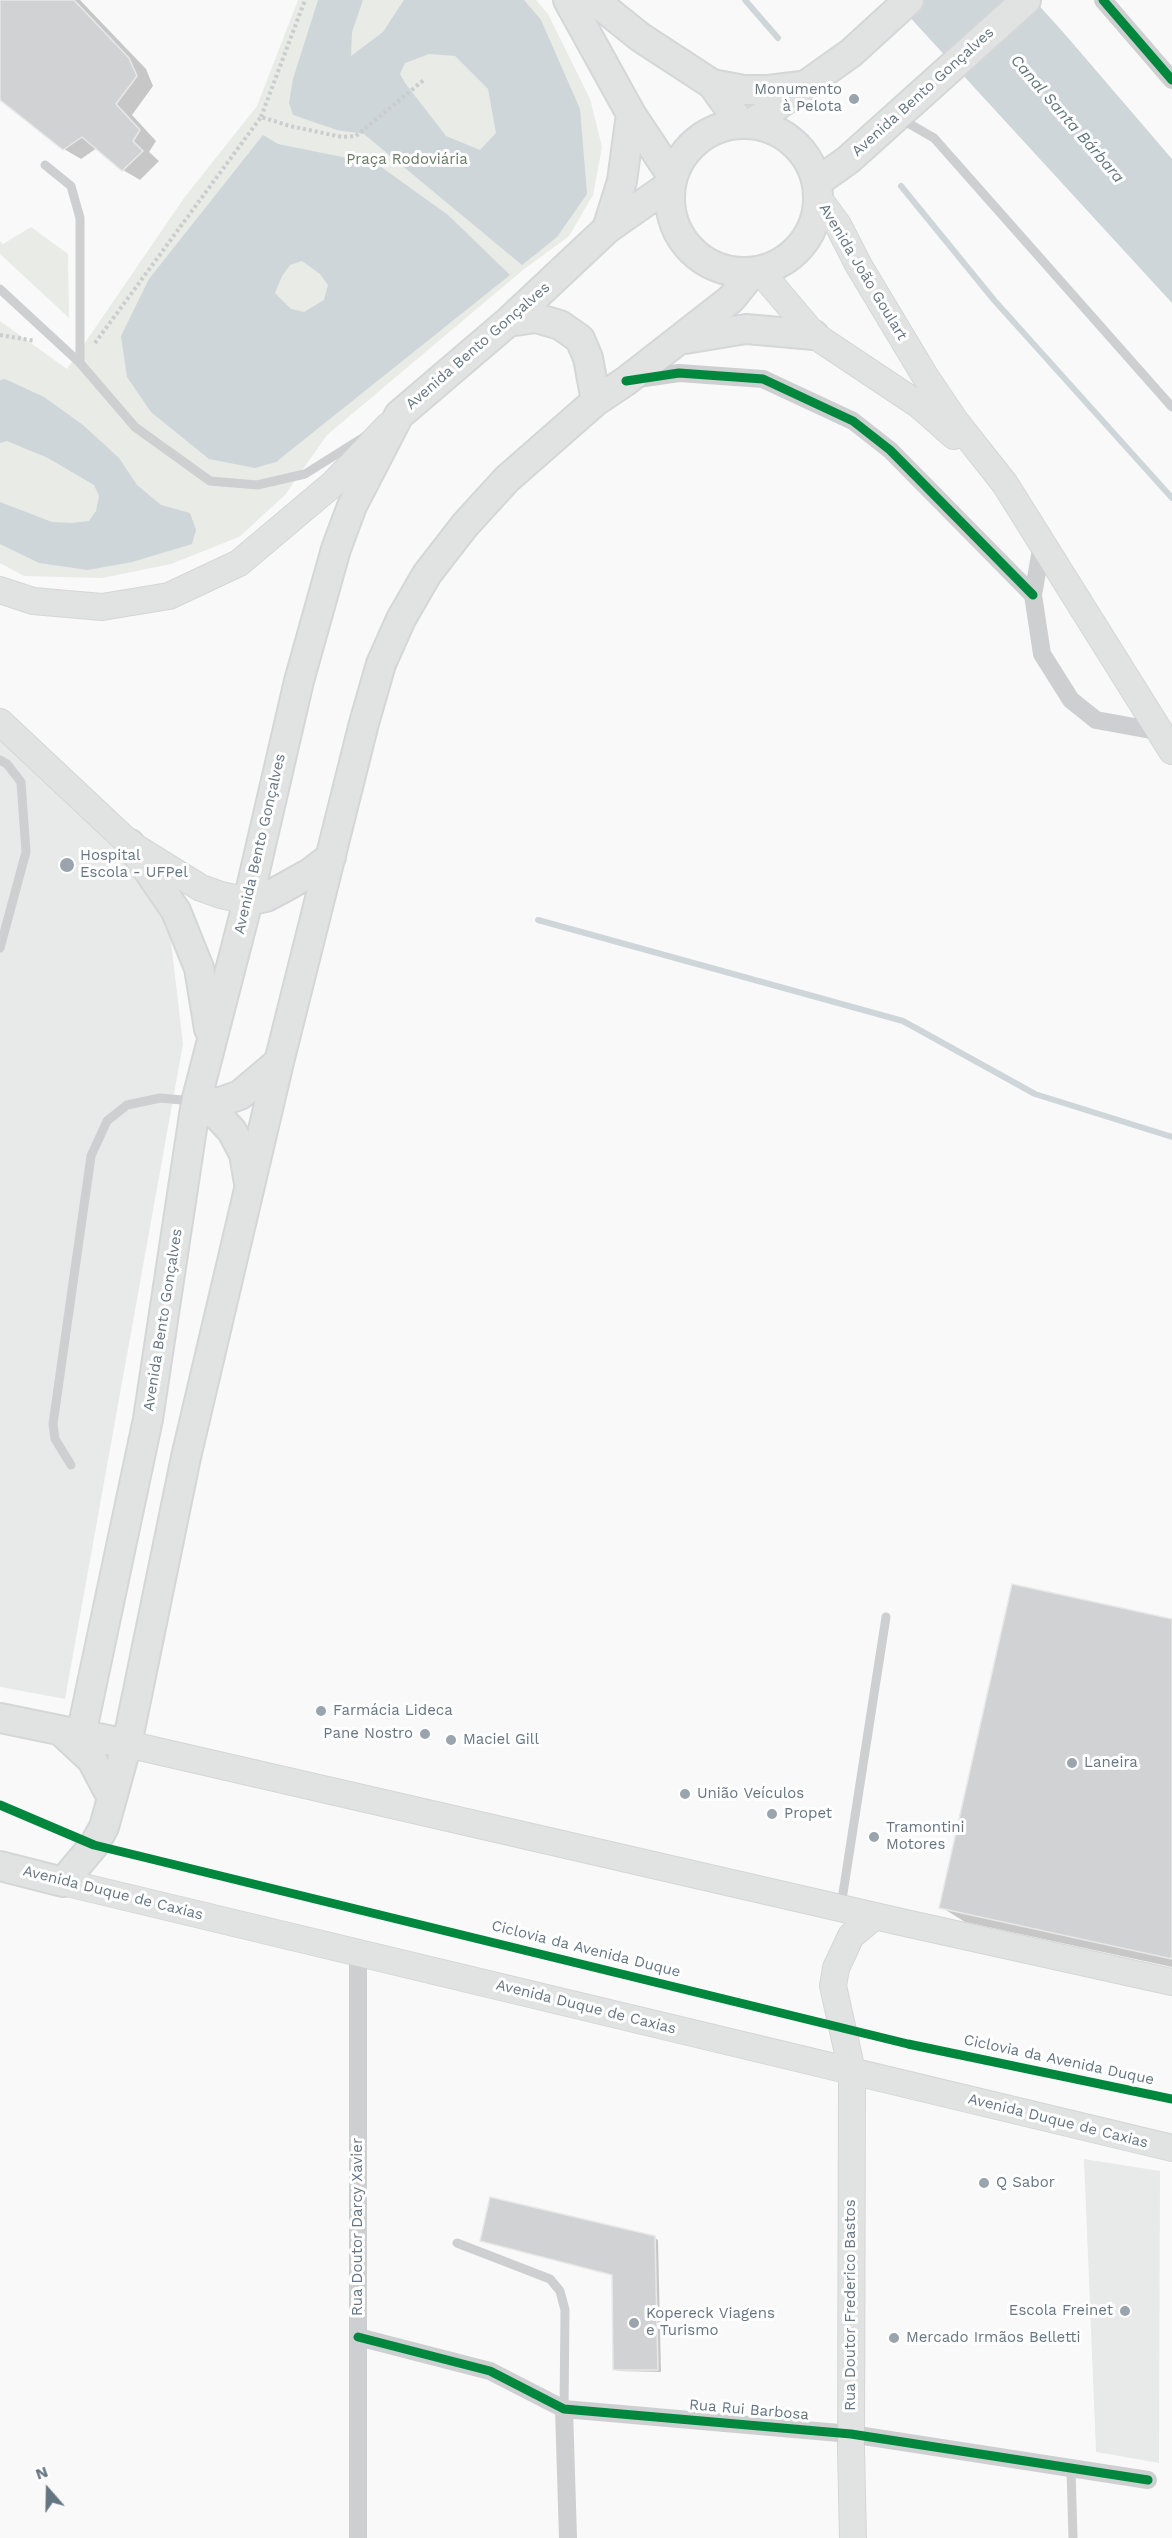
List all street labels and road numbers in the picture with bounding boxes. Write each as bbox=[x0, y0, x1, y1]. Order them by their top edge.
street label: Avenida Bento Gonçalves bbox=[848, 23, 998, 161]
street label: Avenida João Goulart bbox=[815, 200, 911, 344]
street label: Avenida Bento Gonçalves bbox=[402, 279, 554, 413]
street label: Avenida Bento Gonçalves bbox=[230, 752, 290, 936]
street label: Avenida Bento Gonçalves bbox=[140, 1227, 186, 1413]
street label: Avenida Duque de Caxias bbox=[21, 1862, 205, 1924]
street label: Ciclovia da Avenida Duque bbox=[490, 1917, 682, 1981]
street label: Avenida Duque de Caxias bbox=[494, 1976, 678, 2038]
street label: Ciclovia da Avenida Duque bbox=[962, 2031, 1156, 2089]
street label: Avenida Duque de Caxias bbox=[966, 2090, 1150, 2152]
street label: Rua Doutor Darcy Xavier bbox=[349, 2138, 367, 2316]
street label: Rua Doutor Frederico Bastos bbox=[842, 2199, 860, 2411]
street label: Rua Rui Barbosa bbox=[688, 2396, 810, 2424]

